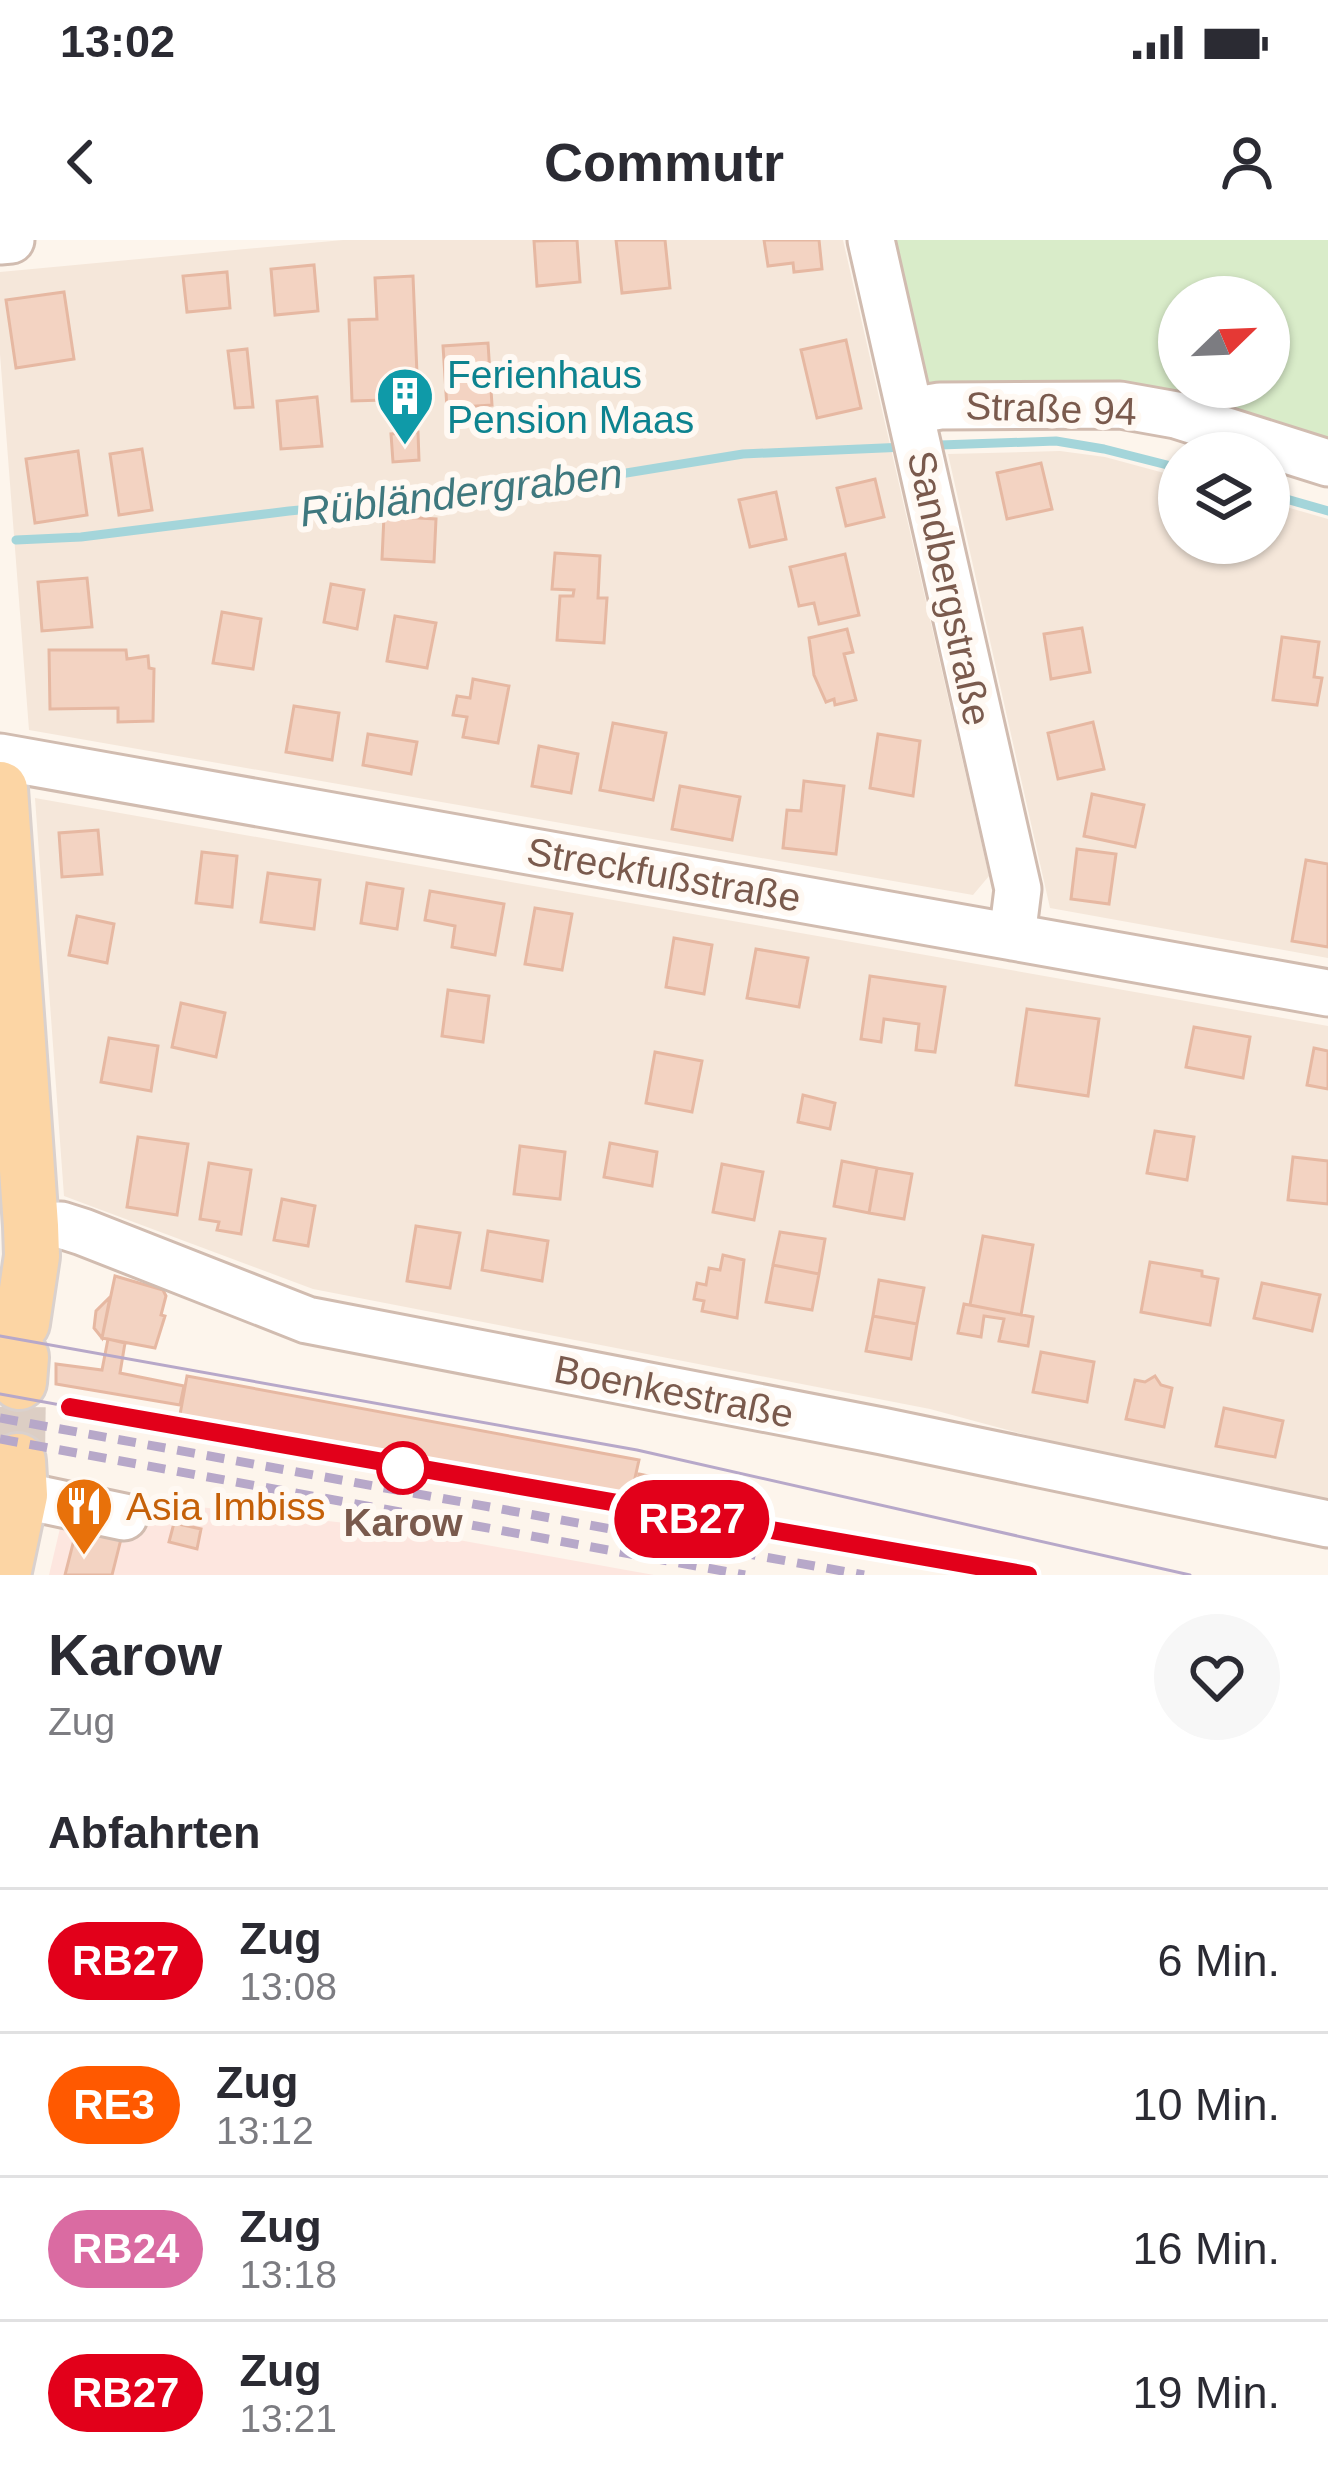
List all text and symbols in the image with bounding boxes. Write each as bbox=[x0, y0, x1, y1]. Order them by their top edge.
text: 13:02 bbox=[60, 16, 175, 67]
icon: back bbox=[48, 129, 114, 195]
icon: person bbox=[1214, 129, 1280, 195]
text: Commutr bbox=[544, 132, 784, 192]
north arrow bbox=[1158, 276, 1290, 408]
map controls bbox=[1158, 276, 1290, 564]
place label: Ferienhaus Pension Maas bbox=[447, 353, 694, 441]
building icon: Ferienhaus Pension Maas bbox=[374, 365, 436, 447]
street label: Straße 94 bbox=[965, 384, 1137, 433]
button: layers bbox=[1158, 432, 1290, 564]
street label: Sandbergstraße bbox=[899, 447, 1000, 729]
water label: Rübländergraben bbox=[297, 449, 625, 536]
street label: Streckfußstraße bbox=[524, 829, 804, 920]
street label: Boenkestraße bbox=[551, 1347, 797, 1436]
marker: Karow bbox=[378, 1443, 428, 1493]
restaurant icon: Asia Imbiss bbox=[53, 1475, 115, 1557]
line badge: RB27 bbox=[608, 1480, 776, 1558]
place label: Asia Imbiss bbox=[126, 1485, 325, 1528]
text: RB27 bbox=[638, 1495, 746, 1542]
place label: Karow bbox=[343, 1501, 463, 1544]
button: heart bbox=[1154, 1614, 1280, 1740]
text: Karow bbox=[48, 1623, 222, 1687]
text: Zug bbox=[48, 1700, 115, 1743]
text: Abfahrten bbox=[48, 1807, 261, 1858]
text: Zug bbox=[239, 1913, 322, 1964]
text: 6 Min. bbox=[1157, 1935, 1280, 1986]
text: RB27 bbox=[72, 1937, 179, 1984]
text: 13:08 bbox=[239, 1965, 337, 2008]
text: Zug bbox=[216, 2057, 298, 2108]
text: 10 Min. bbox=[1132, 2079, 1280, 2130]
text: RE3 bbox=[73, 2081, 155, 2128]
text: 13:12 bbox=[216, 2109, 314, 2152]
text: Zug bbox=[239, 2201, 322, 2252]
text: 16 Min. bbox=[1132, 2223, 1280, 2274]
text: RB24 bbox=[72, 2225, 179, 2272]
text: 13:18 bbox=[239, 2253, 337, 2296]
text: Zug bbox=[239, 2345, 322, 2396]
text: 19 Min. bbox=[1132, 2367, 1280, 2418]
text: RB27 bbox=[72, 2369, 179, 2416]
text: 13:21 bbox=[239, 2397, 337, 2440]

